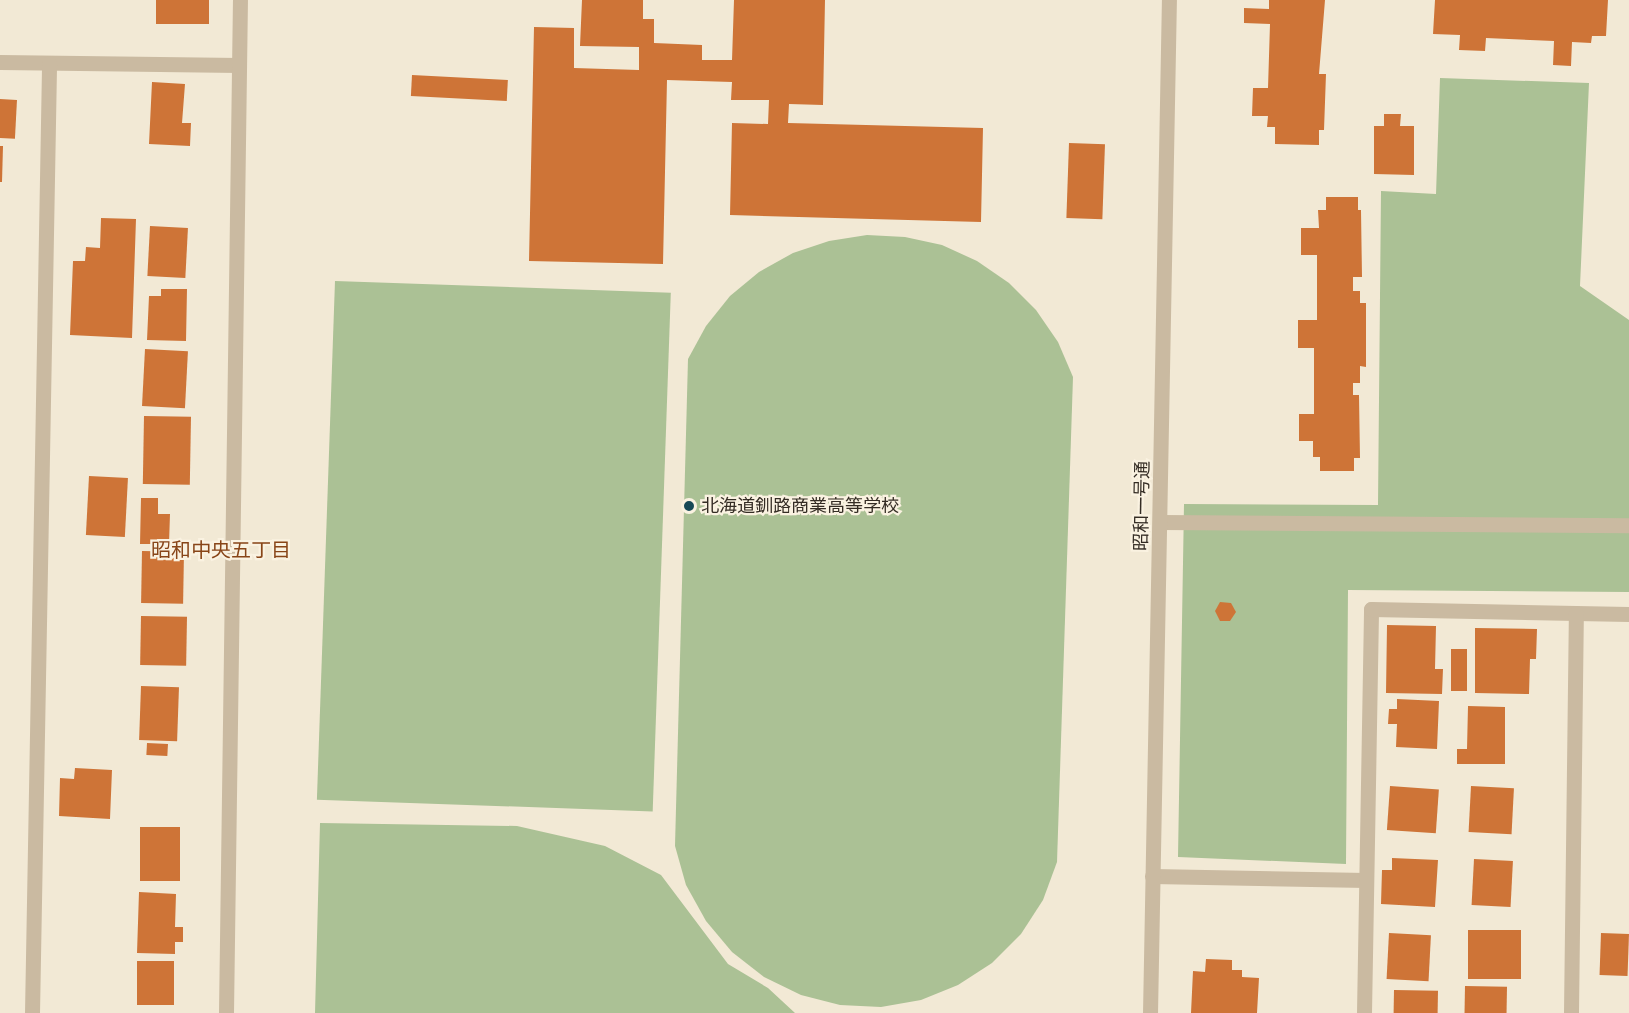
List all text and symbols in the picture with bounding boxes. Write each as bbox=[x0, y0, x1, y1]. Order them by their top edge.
street label: 昭和一号通 bbox=[1130, 461, 1154, 551]
place label: 北海道釧路商業高等学校 bbox=[701, 495, 899, 517]
marker: 北海道釧路商業高等学校 bbox=[682, 499, 696, 513]
district label: 昭和中央五丁目 bbox=[151, 538, 291, 562]

